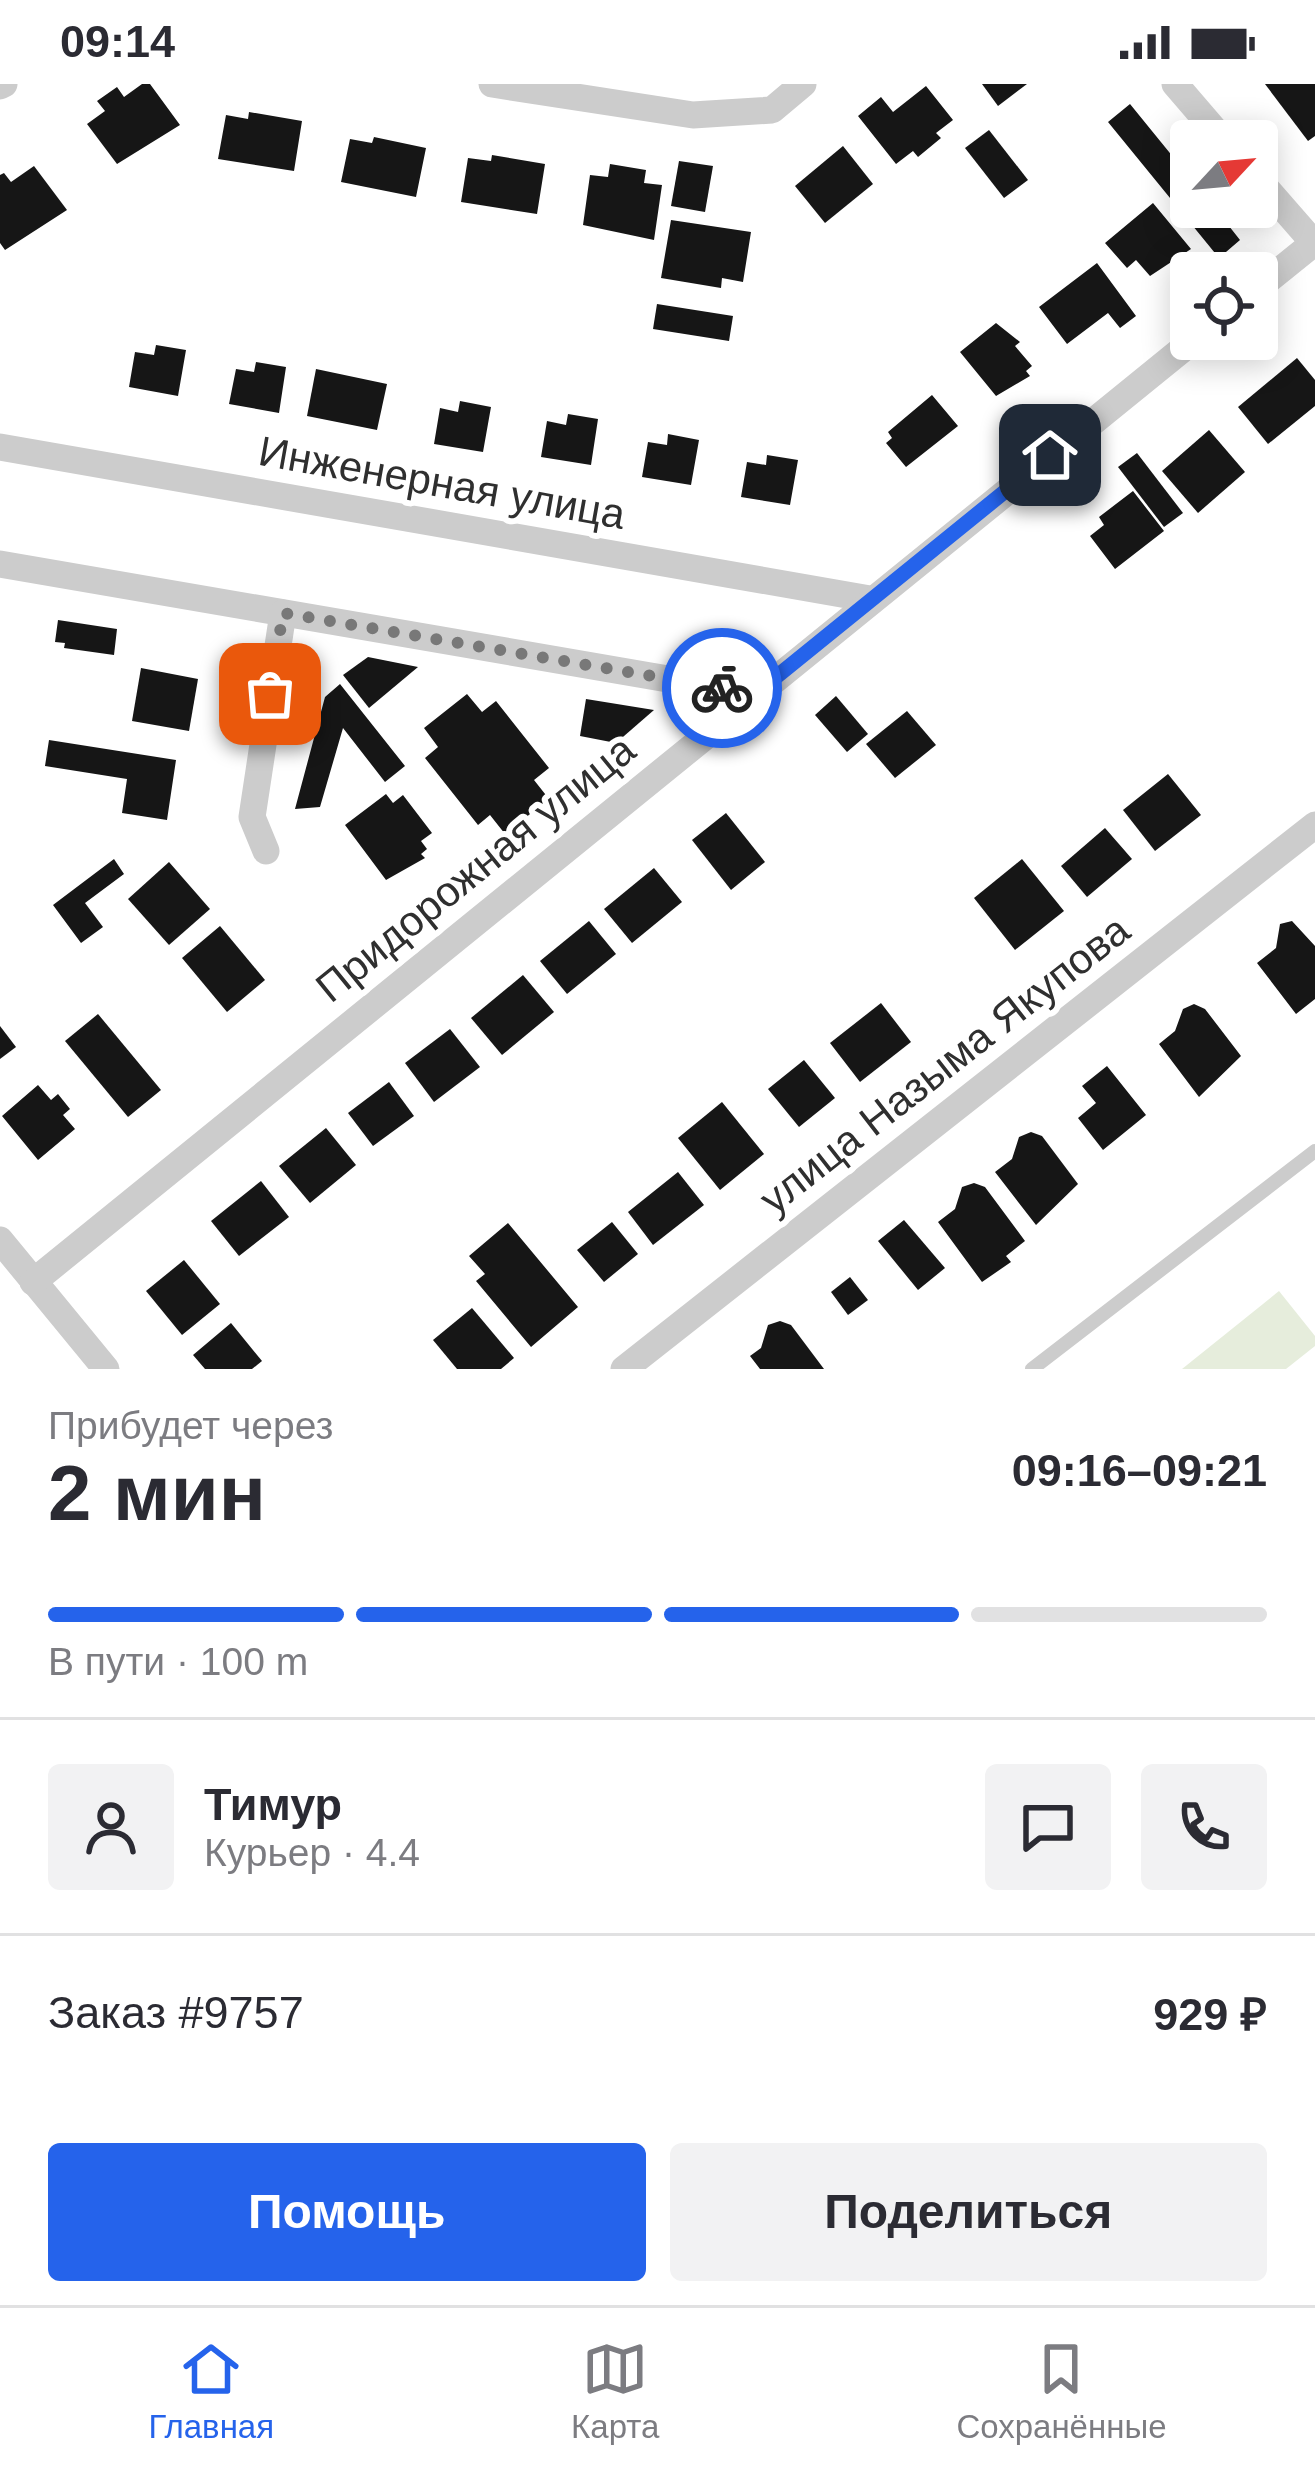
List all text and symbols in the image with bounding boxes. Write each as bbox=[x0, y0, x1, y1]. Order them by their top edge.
text: 09:14 bbox=[60, 16, 175, 67]
north arrow bbox=[1170, 120, 1278, 228]
map controls bbox=[1170, 120, 1278, 360]
button: locate bbox=[1170, 252, 1278, 360]
pin bbox=[999, 404, 1101, 506]
icon: home bbox=[1017, 422, 1083, 488]
street label: Инженерная улица bbox=[255, 427, 629, 538]
courier bbox=[662, 628, 782, 748]
pin bbox=[219, 643, 321, 745]
icon: bike bbox=[689, 655, 755, 721]
icon: bag bbox=[237, 661, 303, 727]
street label: Придорожная улица bbox=[307, 725, 644, 1011]
street label: улица Назыма Якупова bbox=[750, 905, 1139, 1223]
text: Прибудет через bbox=[48, 1404, 333, 1447]
text: 09:16–09:21 bbox=[1012, 1445, 1267, 1496]
text: 2 мин bbox=[48, 1449, 266, 1537]
text: В пути · 100 m bbox=[48, 1640, 308, 1683]
button: person bbox=[48, 1764, 174, 1890]
button: chat bbox=[985, 1764, 1111, 1890]
button: phone bbox=[1141, 1764, 1267, 1890]
text: Тимур bbox=[204, 1779, 342, 1830]
text: Курьер · 4.4 bbox=[204, 1831, 420, 1874]
text: Заказ #9757 bbox=[48, 1987, 304, 2038]
text: 929 ₽ bbox=[1153, 1989, 1267, 2040]
button: Помощь bbox=[48, 2143, 646, 2281]
button: Поделиться bbox=[670, 2143, 1267, 2281]
tab: Главная bbox=[148, 2336, 274, 2446]
tab: Карта bbox=[571, 2336, 659, 2446]
tab: Сохранённые bbox=[956, 2336, 1167, 2446]

